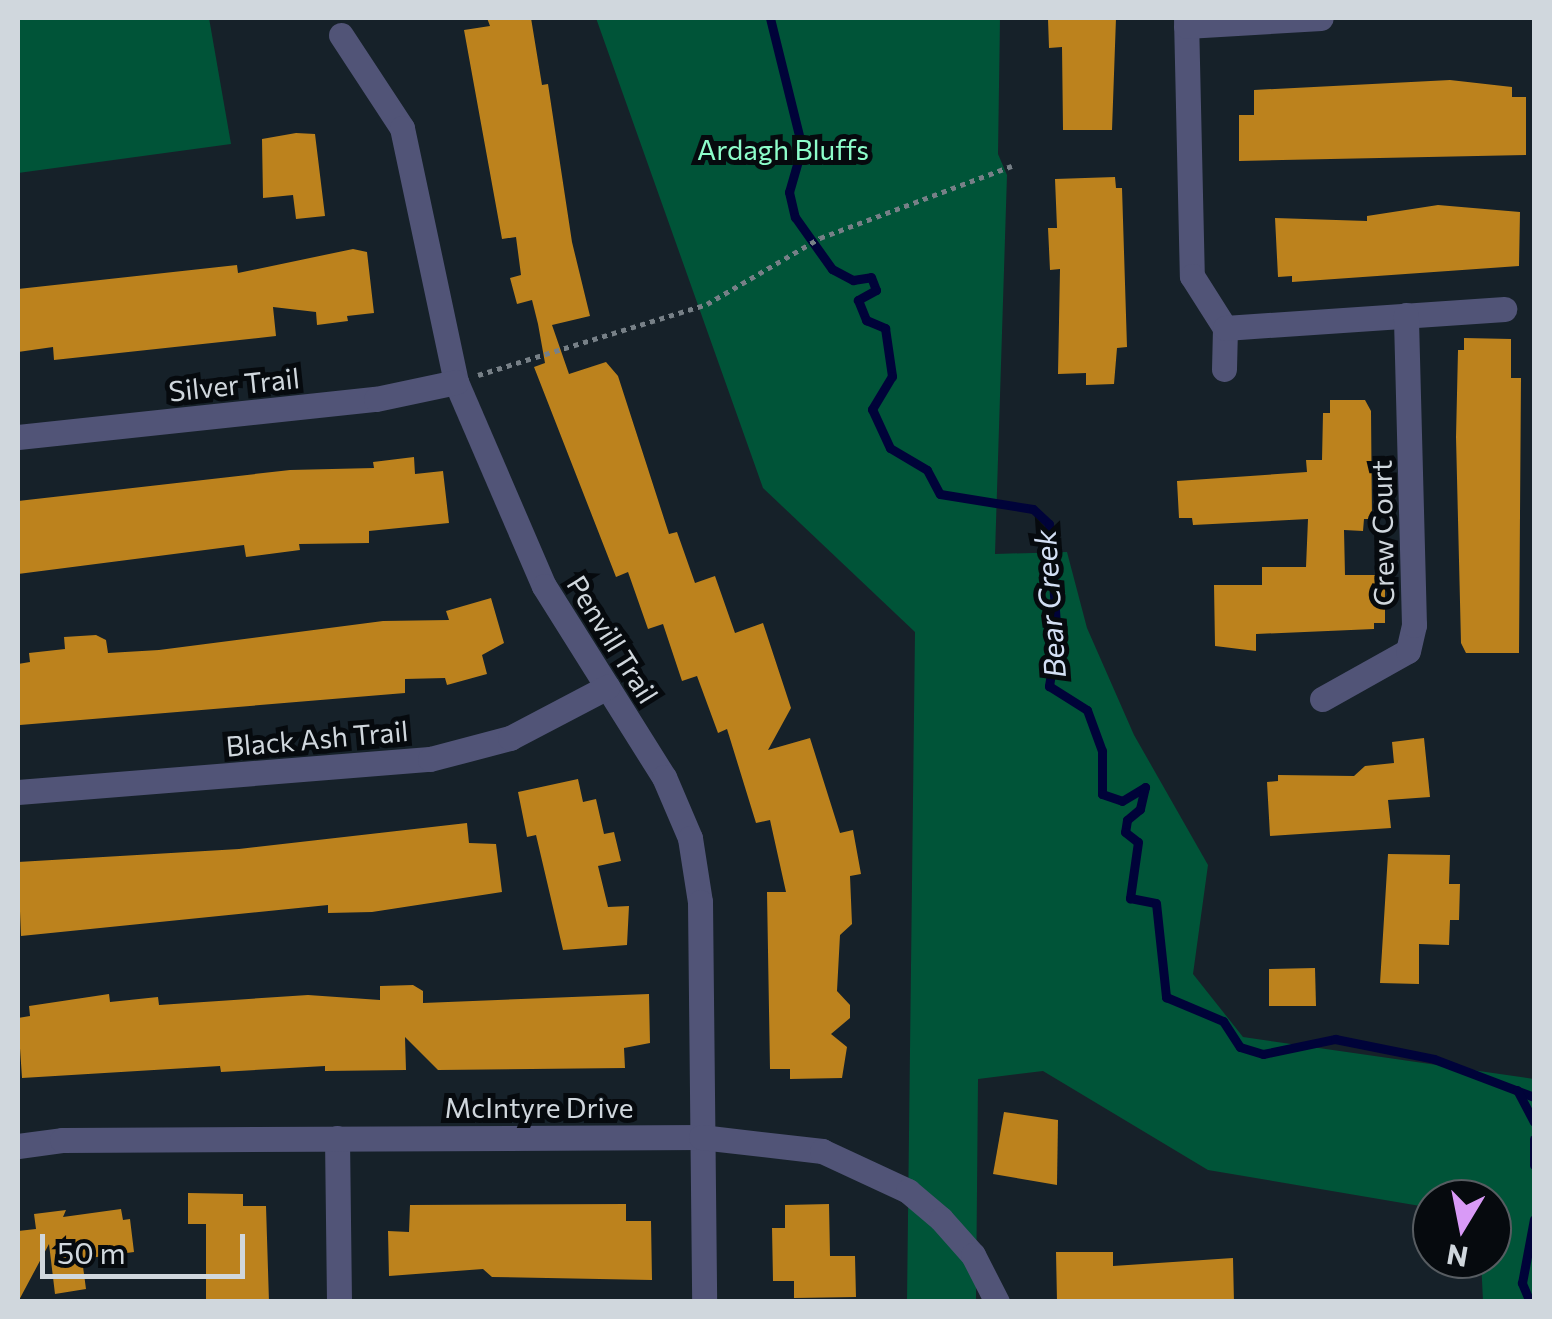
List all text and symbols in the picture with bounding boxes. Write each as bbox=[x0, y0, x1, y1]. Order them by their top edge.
park label: Ardagh Bluffs bbox=[697, 132, 869, 166]
street label: Silver Trail bbox=[167, 360, 301, 408]
street label: Crew Court bbox=[1364, 460, 1400, 606]
water label: Bear Creek bbox=[1026, 529, 1072, 679]
street label: Penvill Trail bbox=[561, 569, 665, 709]
street label: Black Ash Trail bbox=[224, 713, 410, 763]
street label: McIntyre Drive bbox=[445, 1090, 633, 1124]
north arrow bbox=[1412, 1179, 1512, 1279]
scale bar bbox=[45, 1214, 250, 1276]
text: 50 m bbox=[57, 1233, 126, 1270]
text: N bbox=[1444, 1238, 1470, 1275]

